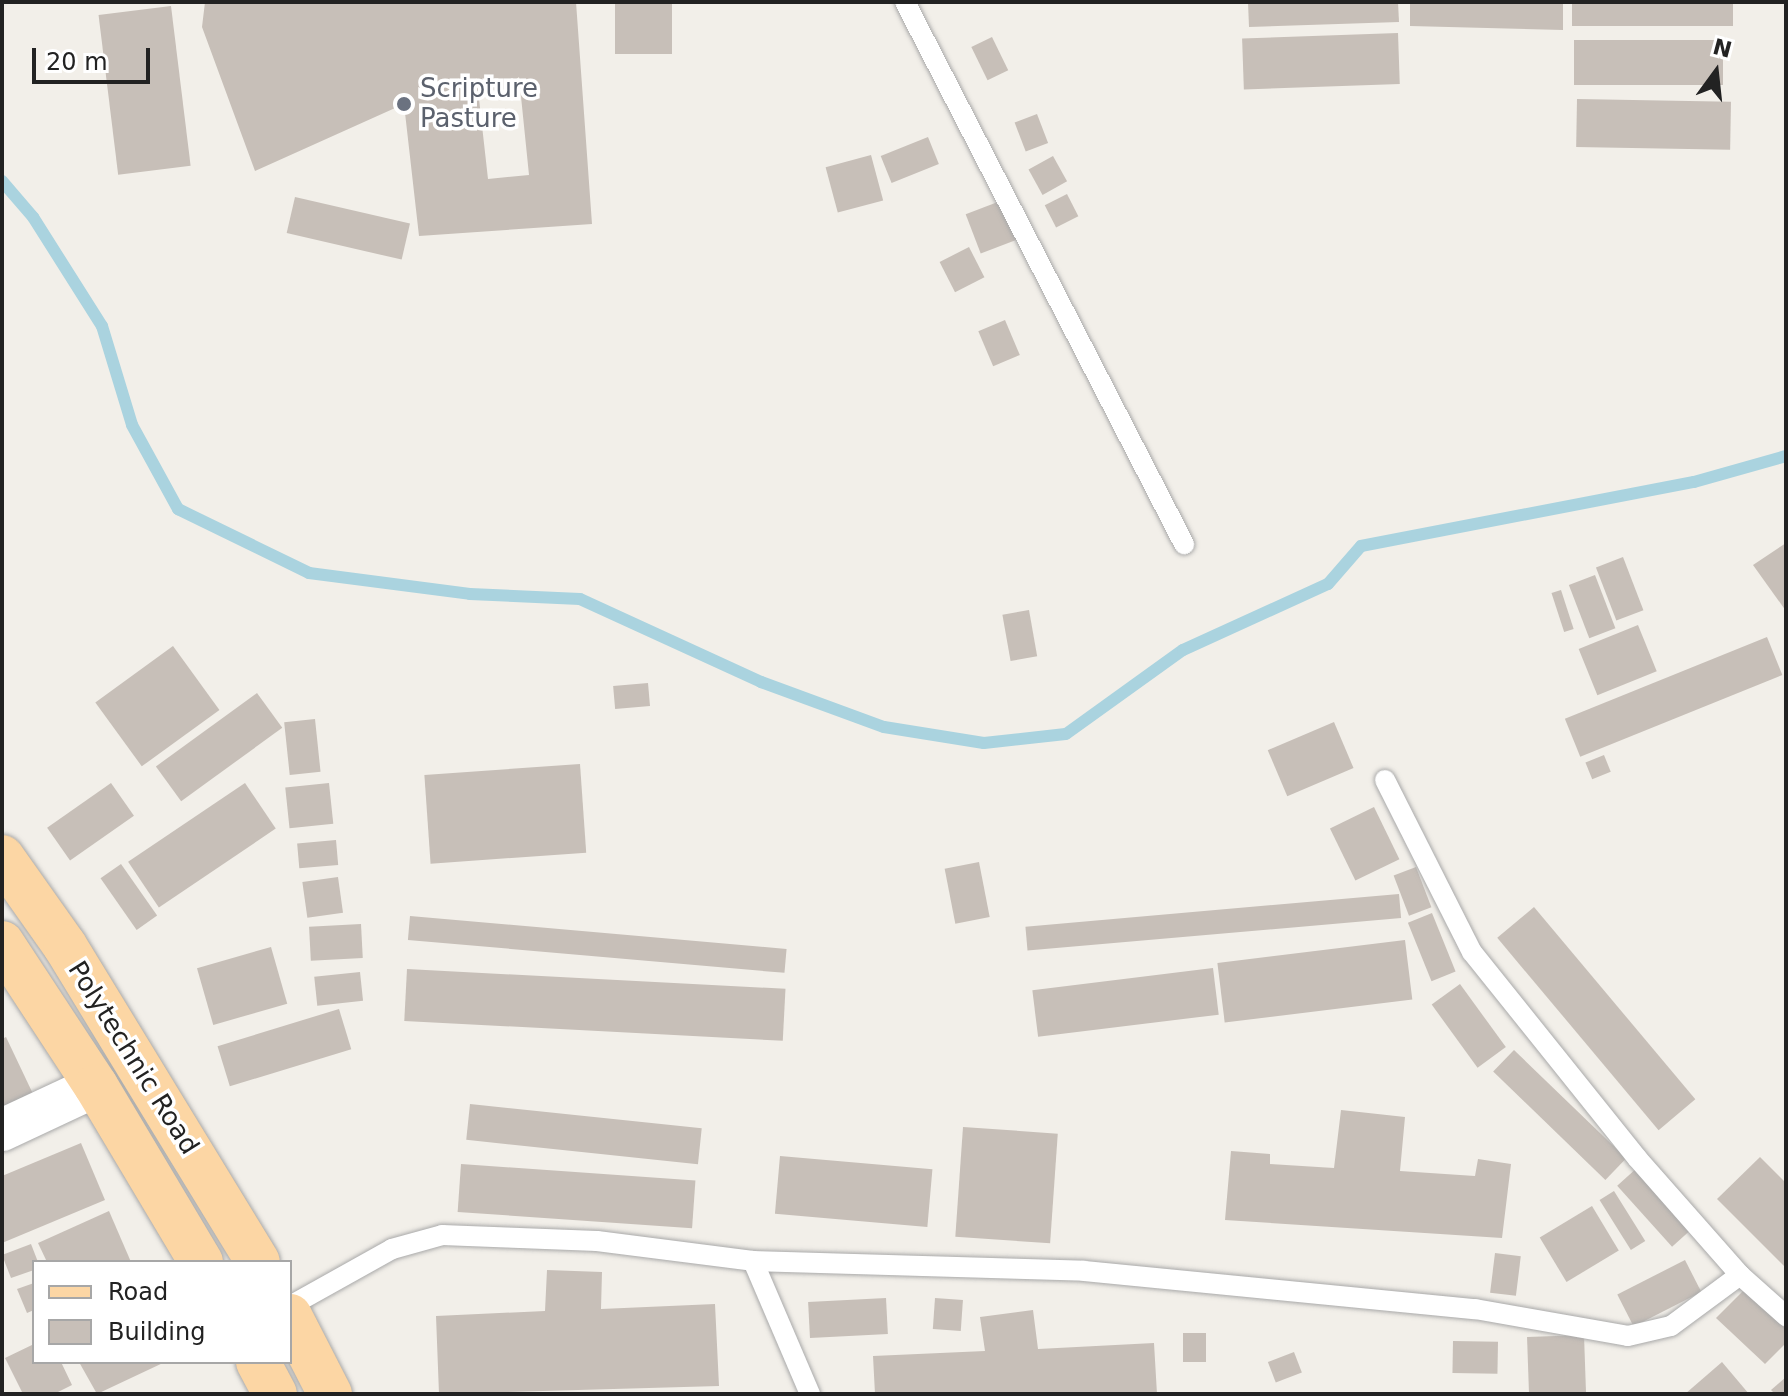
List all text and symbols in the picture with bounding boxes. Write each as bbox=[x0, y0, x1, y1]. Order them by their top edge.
scale bar bbox=[36, 32, 154, 82]
north arrow bbox=[1676, 32, 1756, 112]
text: N bbox=[1710, 34, 1734, 63]
text: 20 m bbox=[46, 48, 108, 76]
place label: Scripture Pasture bbox=[420, 73, 538, 134]
marker: Scripture Pasture bbox=[395, 95, 413, 113]
street label: Polytechnic Road bbox=[61, 956, 205, 1160]
legend bbox=[32, 1260, 292, 1364]
text: Road bbox=[108, 1278, 168, 1306]
text: Building bbox=[108, 1318, 205, 1346]

